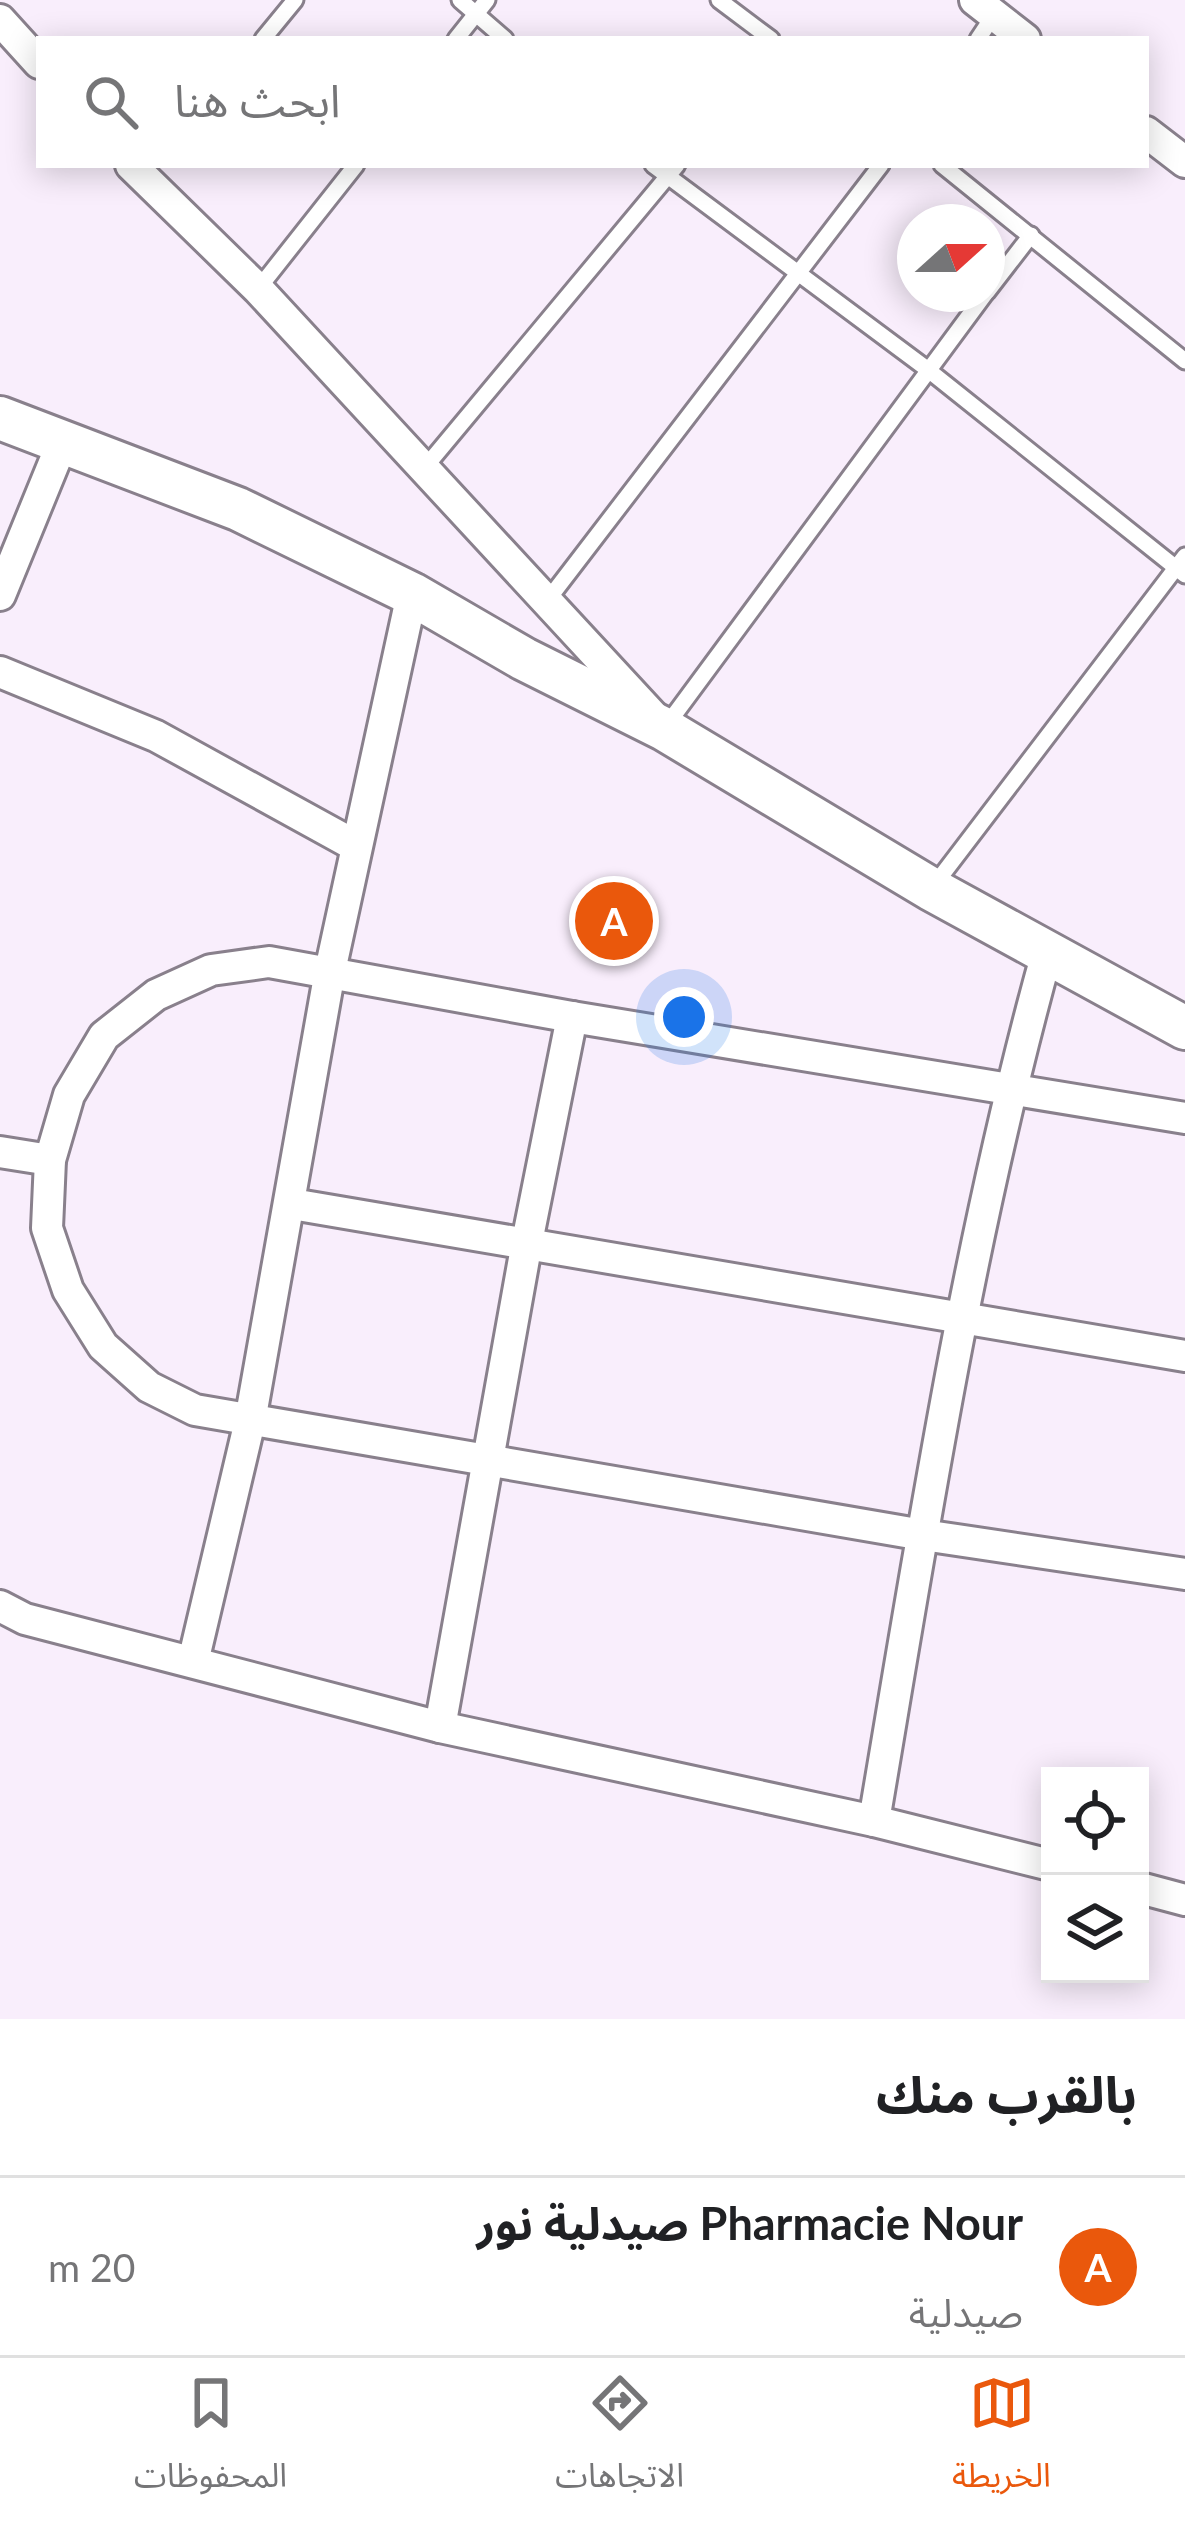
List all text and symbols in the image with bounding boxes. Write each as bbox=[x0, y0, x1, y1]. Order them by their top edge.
search box bbox=[36, 36, 1149, 168]
icon: search bbox=[78, 69, 144, 135]
text: ابحث هنا bbox=[174, 73, 341, 127]
north arrow bbox=[897, 204, 1005, 312]
pin: A bbox=[575, 876, 653, 966]
your location bbox=[654, 987, 714, 1047]
map controls bbox=[1041, 1767, 1149, 1983]
button: locate bbox=[1041, 1767, 1149, 1875]
button: layers bbox=[1041, 1875, 1149, 1983]
text: بالقرب منك bbox=[876, 2063, 1137, 2124]
text: Pharmacie Nour صيدلية نور bbox=[477, 2196, 1023, 2250]
text: 20 m bbox=[48, 2244, 135, 2290]
text: A bbox=[1084, 2244, 1112, 2290]
text: صيدلية bbox=[909, 2289, 1023, 2335]
tab: المحفوظات bbox=[134, 2370, 287, 2511]
tab: الاتجاهات bbox=[555, 2370, 684, 2511]
tab: الخريطة bbox=[952, 2370, 1051, 2511]

